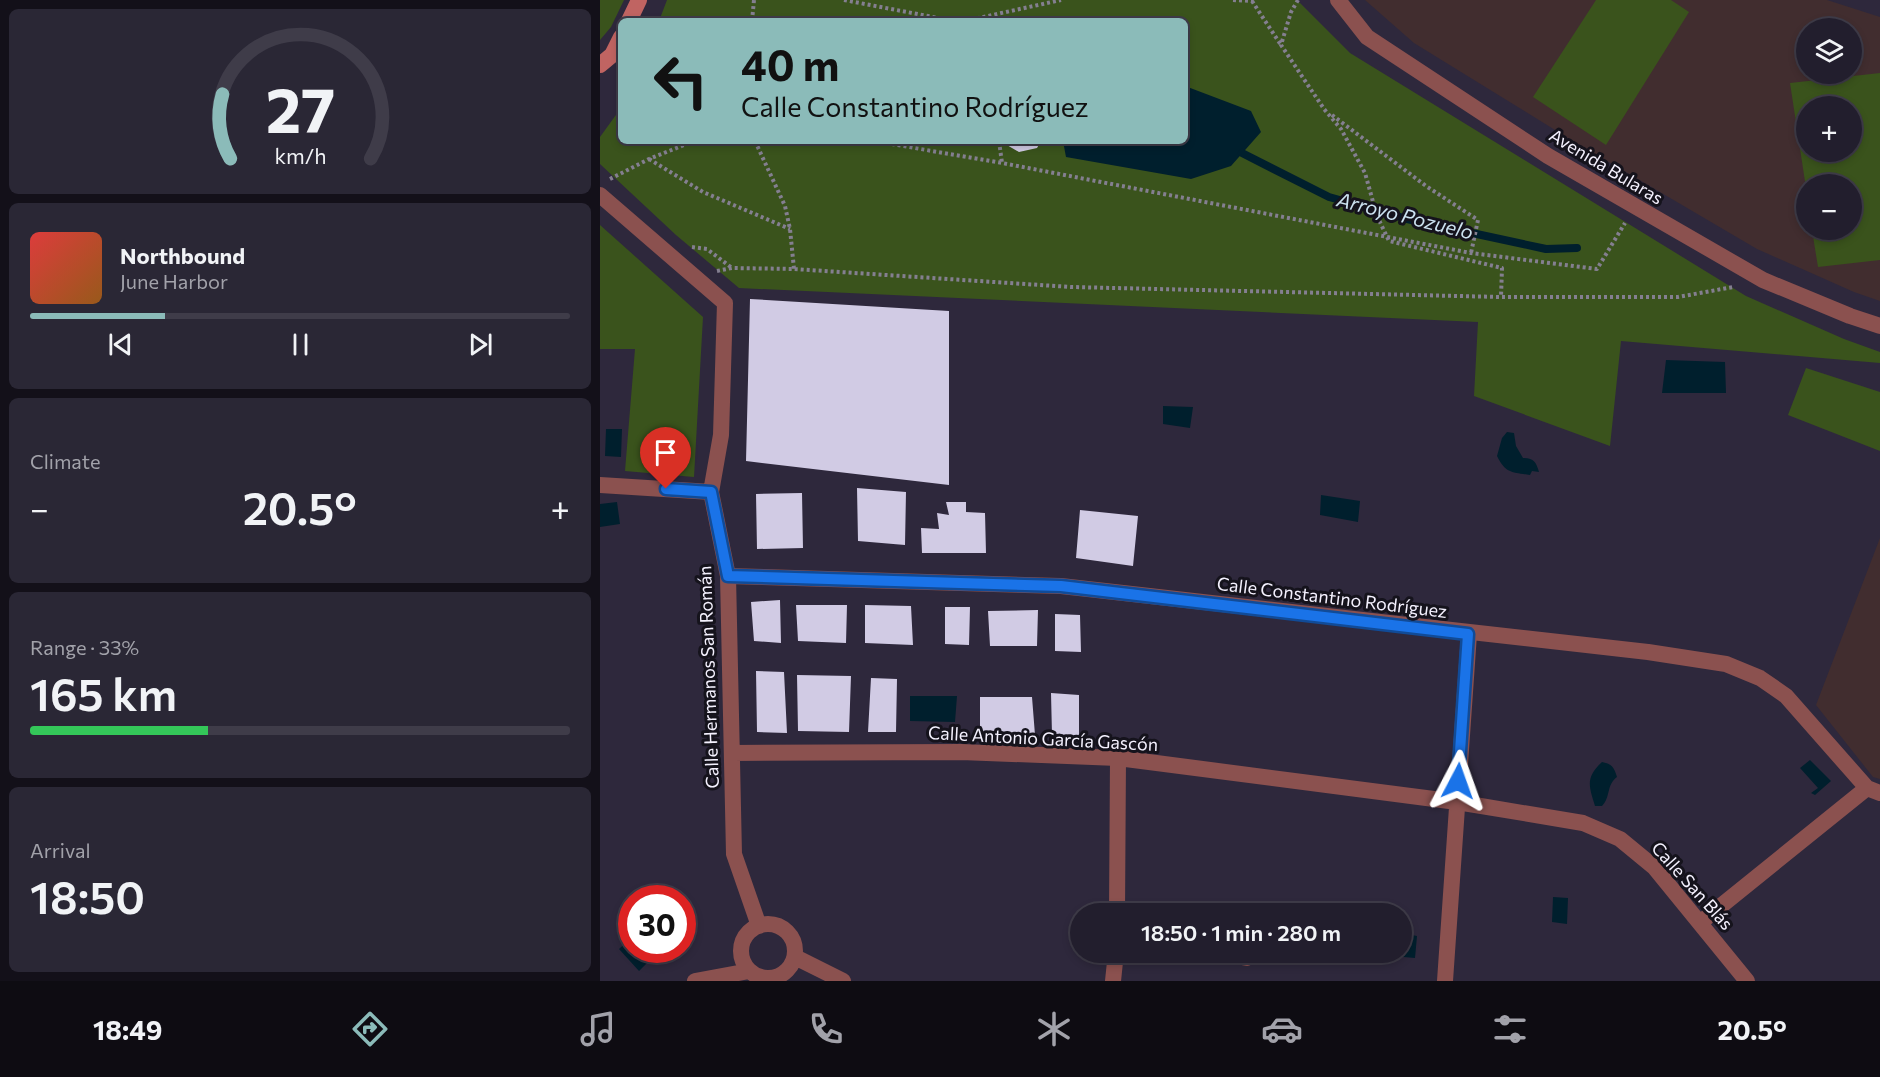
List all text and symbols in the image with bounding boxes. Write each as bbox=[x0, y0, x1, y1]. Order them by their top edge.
map controls bbox=[1796, 18, 1862, 240]
button: layers bbox=[1796, 18, 1862, 84]
text: 40 m bbox=[741, 38, 839, 90]
icon: left bbox=[642, 42, 720, 120]
text: 27 bbox=[265, 70, 335, 146]
text: Calle Constantino Rodríguez bbox=[741, 90, 1089, 123]
button: + bbox=[1796, 96, 1862, 162]
street label: Avenida Bularas bbox=[1546, 124, 1667, 209]
text: km/h bbox=[274, 142, 326, 168]
button: − bbox=[1796, 174, 1862, 240]
water label: Arroyo Pozuelo bbox=[1334, 186, 1476, 244]
text: Northbound bbox=[120, 242, 245, 269]
text: June Harbor bbox=[120, 269, 228, 293]
icon: previous bbox=[104, 328, 137, 361]
icon: pause bbox=[284, 328, 317, 361]
icon: next bbox=[464, 328, 497, 361]
pin bbox=[640, 427, 691, 489]
icon: arrive bbox=[649, 436, 682, 469]
text: Climate bbox=[30, 449, 100, 473]
text: 20.5° bbox=[243, 479, 357, 534]
text: − bbox=[30, 487, 49, 528]
text: + bbox=[551, 487, 570, 528]
street label: Calle Hermanos San Román bbox=[693, 565, 723, 789]
street label: Calle Constantino Rodríguez bbox=[1216, 572, 1448, 622]
text: Range · 33% bbox=[30, 635, 139, 659]
text: 165 km bbox=[30, 665, 177, 720]
street label: Calle Antonio García Gascón bbox=[927, 721, 1159, 755]
position arrow bbox=[1426, 749, 1490, 813]
street label: Calle San Blás bbox=[1647, 837, 1738, 934]
text: Arrival bbox=[30, 838, 91, 862]
text: 18:50 bbox=[30, 868, 145, 923]
speed limit sign: 30 bbox=[618, 885, 696, 963]
text: 18:50 · 1 min · 280 m bbox=[1141, 919, 1341, 946]
icon: directions bbox=[349, 1008, 391, 1050]
icon: music bbox=[577, 1008, 619, 1050]
icon: phone bbox=[805, 1008, 847, 1050]
icon: climate bbox=[1033, 1008, 1075, 1050]
icon: car bbox=[1261, 1008, 1303, 1050]
icon: filters bbox=[1489, 1008, 1531, 1050]
text: 18:49 bbox=[93, 1013, 162, 1046]
text: 20.5° bbox=[1718, 1013, 1787, 1046]

